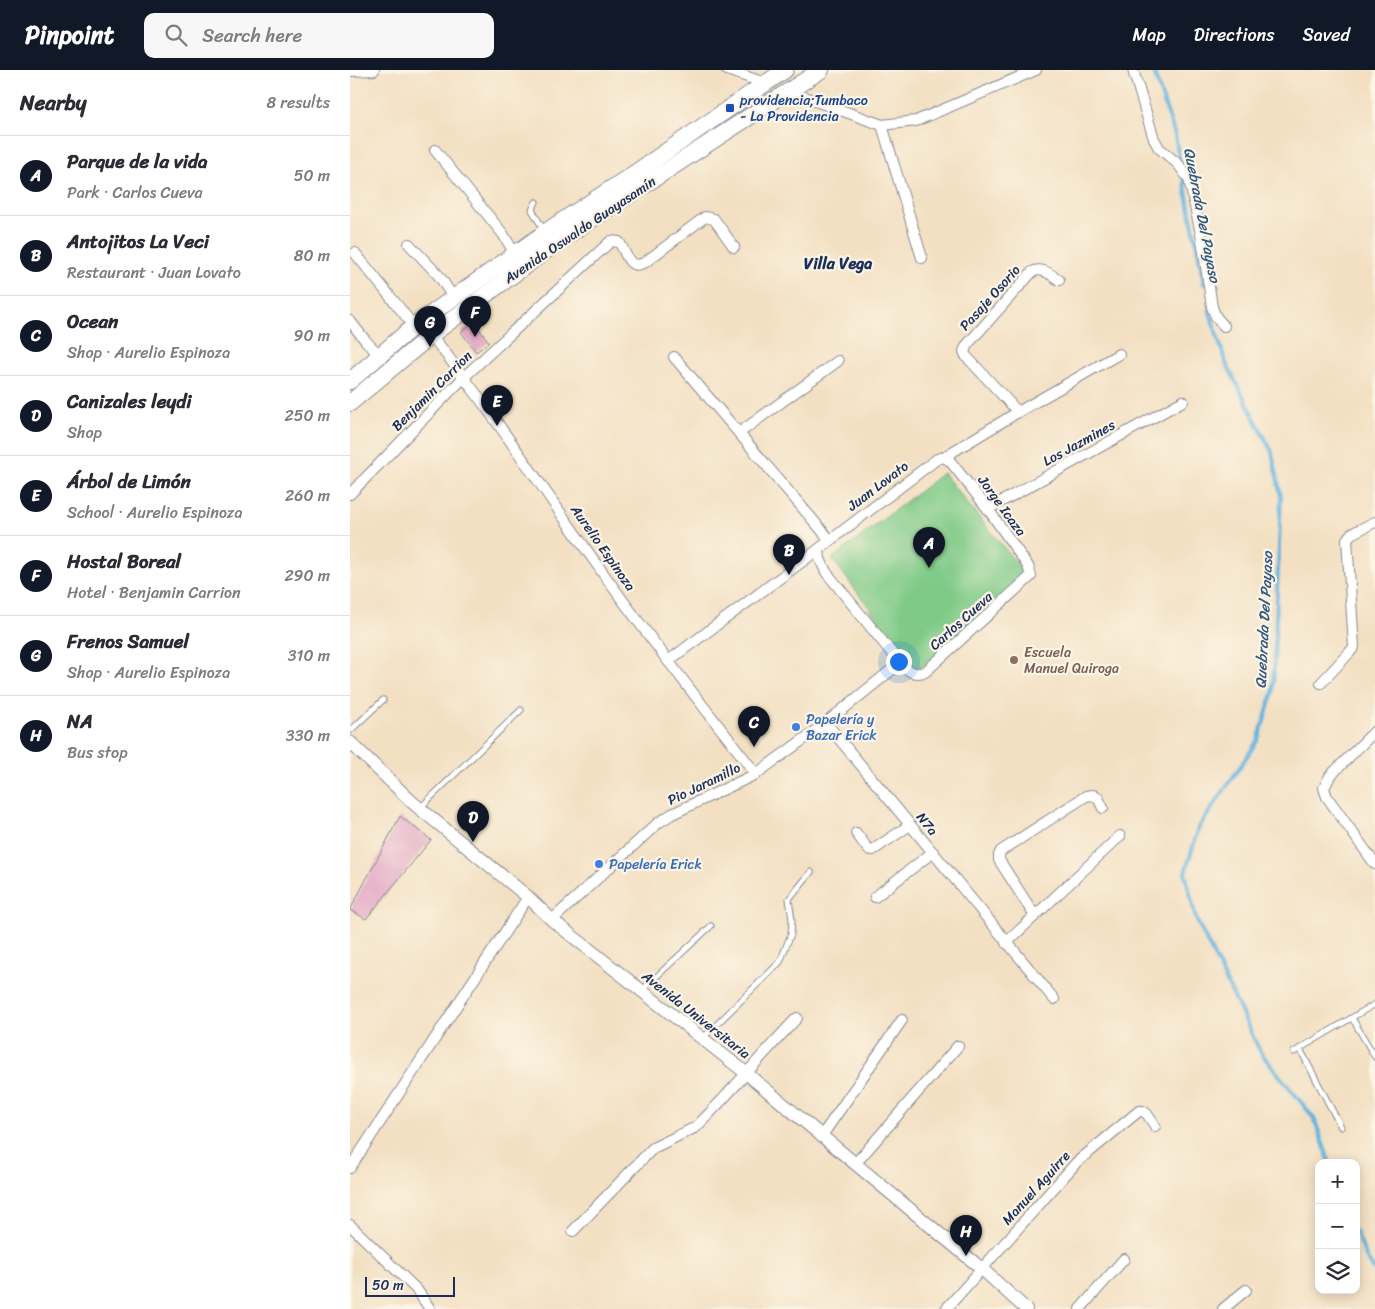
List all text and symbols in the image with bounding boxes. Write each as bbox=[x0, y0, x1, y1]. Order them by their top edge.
search box bbox=[144, 13, 494, 58]
text: Pinpoint bbox=[25, 14, 114, 56]
text: Search here bbox=[202, 19, 302, 52]
text: Map bbox=[1133, 19, 1166, 51]
text: Directions bbox=[1194, 19, 1275, 51]
text: Saved bbox=[1303, 19, 1350, 51]
icon: search bbox=[162, 21, 190, 49]
text: Nearby bbox=[20, 84, 86, 122]
text: 8 results bbox=[267, 88, 330, 117]
place label: providencia;Tumbaco - La Providencia bbox=[739, 88, 868, 129]
marker: providencia;Tumbaco - La Providencia bbox=[724, 102, 736, 114]
text: Parque de la vida bbox=[67, 145, 208, 178]
water label: Quebrada Del Payaso bbox=[1176, 145, 1228, 286]
text: A bbox=[31, 161, 41, 190]
text: 50 m bbox=[294, 161, 330, 190]
street label: Avenida Oswaldo Guayasamín bbox=[498, 169, 662, 291]
text: Park · Carlos Cueva bbox=[67, 178, 203, 207]
text: Antojitos La Veci bbox=[67, 225, 209, 258]
text: B bbox=[31, 241, 41, 270]
text: 80 m bbox=[294, 241, 330, 270]
district label: Villa Vega bbox=[804, 249, 872, 278]
text: Restaurant · Juan Lovato bbox=[67, 258, 241, 287]
street label: Pasaje Osorio bbox=[953, 259, 1027, 337]
pin: F bbox=[459, 296, 491, 337]
text: Ocean bbox=[67, 305, 118, 338]
pin: G bbox=[414, 306, 446, 347]
text: C bbox=[31, 321, 41, 350]
text: 90 m bbox=[294, 321, 330, 350]
text: Shop · Aurelio Espinoza bbox=[67, 338, 230, 367]
street label: Benjamin Carrion bbox=[385, 344, 479, 438]
text: Canizales leydi bbox=[67, 385, 191, 418]
pin: E bbox=[481, 385, 513, 426]
text: D bbox=[31, 401, 41, 430]
text: 250 m bbox=[284, 401, 330, 430]
street label: Los Jazmines bbox=[1038, 412, 1120, 473]
text: Shop bbox=[67, 418, 102, 447]
street label: Juan Lovato bbox=[841, 454, 914, 518]
text: Árbol de Limón bbox=[67, 465, 191, 498]
street label: Jorge Icaza bbox=[971, 469, 1033, 542]
text: E bbox=[32, 481, 40, 510]
text: 260 m bbox=[285, 481, 330, 510]
text: School · Aurelio Espinoza bbox=[67, 498, 242, 527]
street label: Aurelio Espinoza bbox=[563, 499, 642, 597]
pin: A bbox=[913, 527, 945, 568]
pin: B bbox=[773, 534, 805, 575]
text: Hostal Boreal bbox=[67, 545, 181, 578]
water label: Quebrada Del Payaso bbox=[1247, 550, 1281, 689]
text: F bbox=[32, 561, 40, 590]
text: 290 m bbox=[284, 561, 330, 590]
text: Hotel · Benjamin Carrion bbox=[67, 578, 241, 607]
street label: Carlos Cueva bbox=[923, 585, 999, 657]
text: Frenos Samuel bbox=[67, 625, 189, 658]
place label: Escuela Manuel Quiroga bbox=[1024, 640, 1119, 681]
text: G bbox=[31, 641, 41, 670]
text: 310 m bbox=[288, 641, 330, 670]
your location bbox=[886, 649, 912, 675]
marker: Escuela Manuel Quiroga bbox=[1008, 654, 1020, 666]
text: Shop · Aurelio Espinoza bbox=[67, 658, 230, 687]
text: NA bbox=[67, 705, 93, 738]
pin: C bbox=[738, 706, 770, 747]
place label: Papelería y Bazar Erick bbox=[806, 707, 877, 748]
text: H bbox=[30, 721, 42, 750]
text: 330 m bbox=[286, 721, 330, 750]
marker: Papelería y Bazar Erick bbox=[790, 721, 802, 733]
text: Bus stop bbox=[67, 738, 128, 767]
street label: Pio Jaramillo bbox=[663, 755, 745, 813]
pin: D bbox=[457, 801, 489, 842]
street label: N7a bbox=[910, 807, 944, 841]
place label: Papelería Erick bbox=[609, 852, 702, 877]
marker: Papelería Erick bbox=[593, 858, 605, 870]
street label: Avenida Universitaria bbox=[635, 964, 756, 1066]
street label: Manuel Aguirre bbox=[995, 1145, 1077, 1231]
map controls bbox=[1315, 1159, 1360, 1294]
button: + bbox=[1315, 1159, 1360, 1204]
button: − bbox=[1315, 1204, 1360, 1249]
pin: H bbox=[950, 1215, 982, 1256]
button: layers bbox=[1315, 1249, 1360, 1294]
text: 50 m bbox=[372, 1273, 404, 1298]
scale bar bbox=[365, 1274, 455, 1297]

